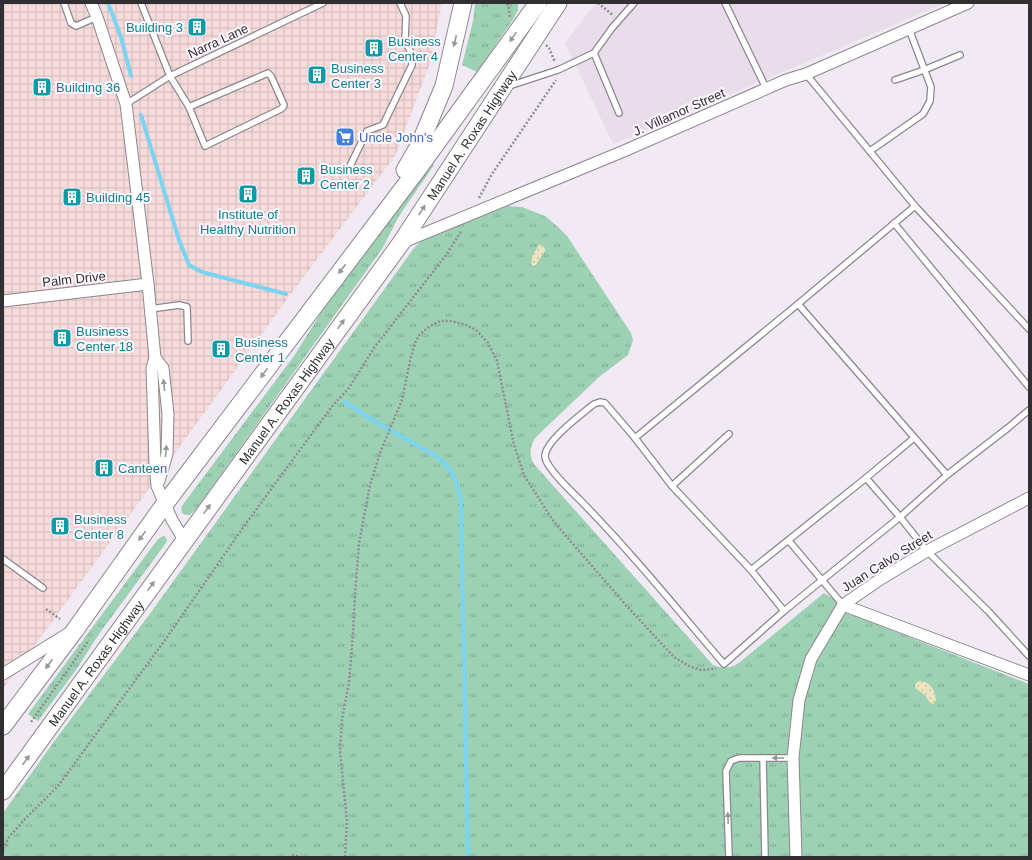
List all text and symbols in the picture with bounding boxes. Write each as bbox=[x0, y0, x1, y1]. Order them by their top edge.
building icon: Building 3 bbox=[186, 16, 208, 38]
place label: Building 3 bbox=[126, 20, 183, 35]
street label: Narra Lane bbox=[185, 20, 251, 62]
one-way arrow bbox=[509, 32, 517, 42]
place label: Business Center 4 bbox=[388, 34, 441, 64]
one-way arrow bbox=[451, 35, 457, 47]
building icon: Business Center 4 bbox=[363, 37, 385, 59]
place label: Business Center 3 bbox=[331, 61, 384, 91]
building icon: Business Center 3 bbox=[306, 64, 328, 86]
street label: Manuel A. Roxas Highway bbox=[424, 67, 520, 203]
building icon: Building 36 bbox=[31, 76, 53, 98]
place label: Building 36 bbox=[56, 80, 120, 95]
street label: J. Villamor Street bbox=[631, 85, 728, 139]
supermarket icon: Uncle John's bbox=[334, 126, 356, 148]
place label: Uncle John's bbox=[359, 130, 434, 145]
place label: Business Center 2 bbox=[320, 162, 373, 192]
building icon: Business Center 2 bbox=[295, 165, 317, 187]
building icon: Institute of Healthy Nutrition bbox=[237, 183, 259, 205]
building icon: Building 45 bbox=[61, 186, 83, 208]
place label: Building 45 bbox=[86, 190, 150, 205]
one-way arrow bbox=[418, 205, 426, 215]
place label: Institute of Healthy Nutrition bbox=[200, 207, 296, 237]
one-way arrow bbox=[338, 264, 347, 275]
street label: Palm Drive bbox=[42, 268, 106, 290]
one-way arrow bbox=[337, 319, 346, 330]
place label: Business Center 18 bbox=[76, 324, 133, 354]
building icon: Business Center 18 bbox=[51, 327, 73, 349]
place label: Business Center 1 bbox=[235, 335, 288, 365]
street label: Manuel A. Roxas Highway bbox=[236, 335, 337, 467]
building icon: Business Center 1 bbox=[210, 338, 232, 360]
one-way arrow bbox=[260, 368, 269, 379]
one-way arrow bbox=[161, 379, 168, 391]
one-way arrow bbox=[163, 445, 170, 457]
building icon: Canteen bbox=[93, 457, 115, 479]
place label: Canteen bbox=[118, 461, 167, 476]
one-way arrow bbox=[203, 503, 212, 514]
place label: Business Center 8 bbox=[74, 512, 127, 542]
building icon: Business Center 8 bbox=[49, 515, 71, 537]
street label: Juan Calvo Street bbox=[839, 527, 935, 595]
one-way arrow bbox=[138, 531, 146, 542]
one-way arrow bbox=[147, 581, 155, 592]
street label: Manuel A. Roxas Highway bbox=[45, 597, 147, 729]
one-way arrow bbox=[45, 659, 53, 670]
one-way arrow bbox=[22, 754, 30, 765]
one-way arrow bbox=[771, 755, 784, 761]
one-way arrow bbox=[724, 812, 731, 824]

